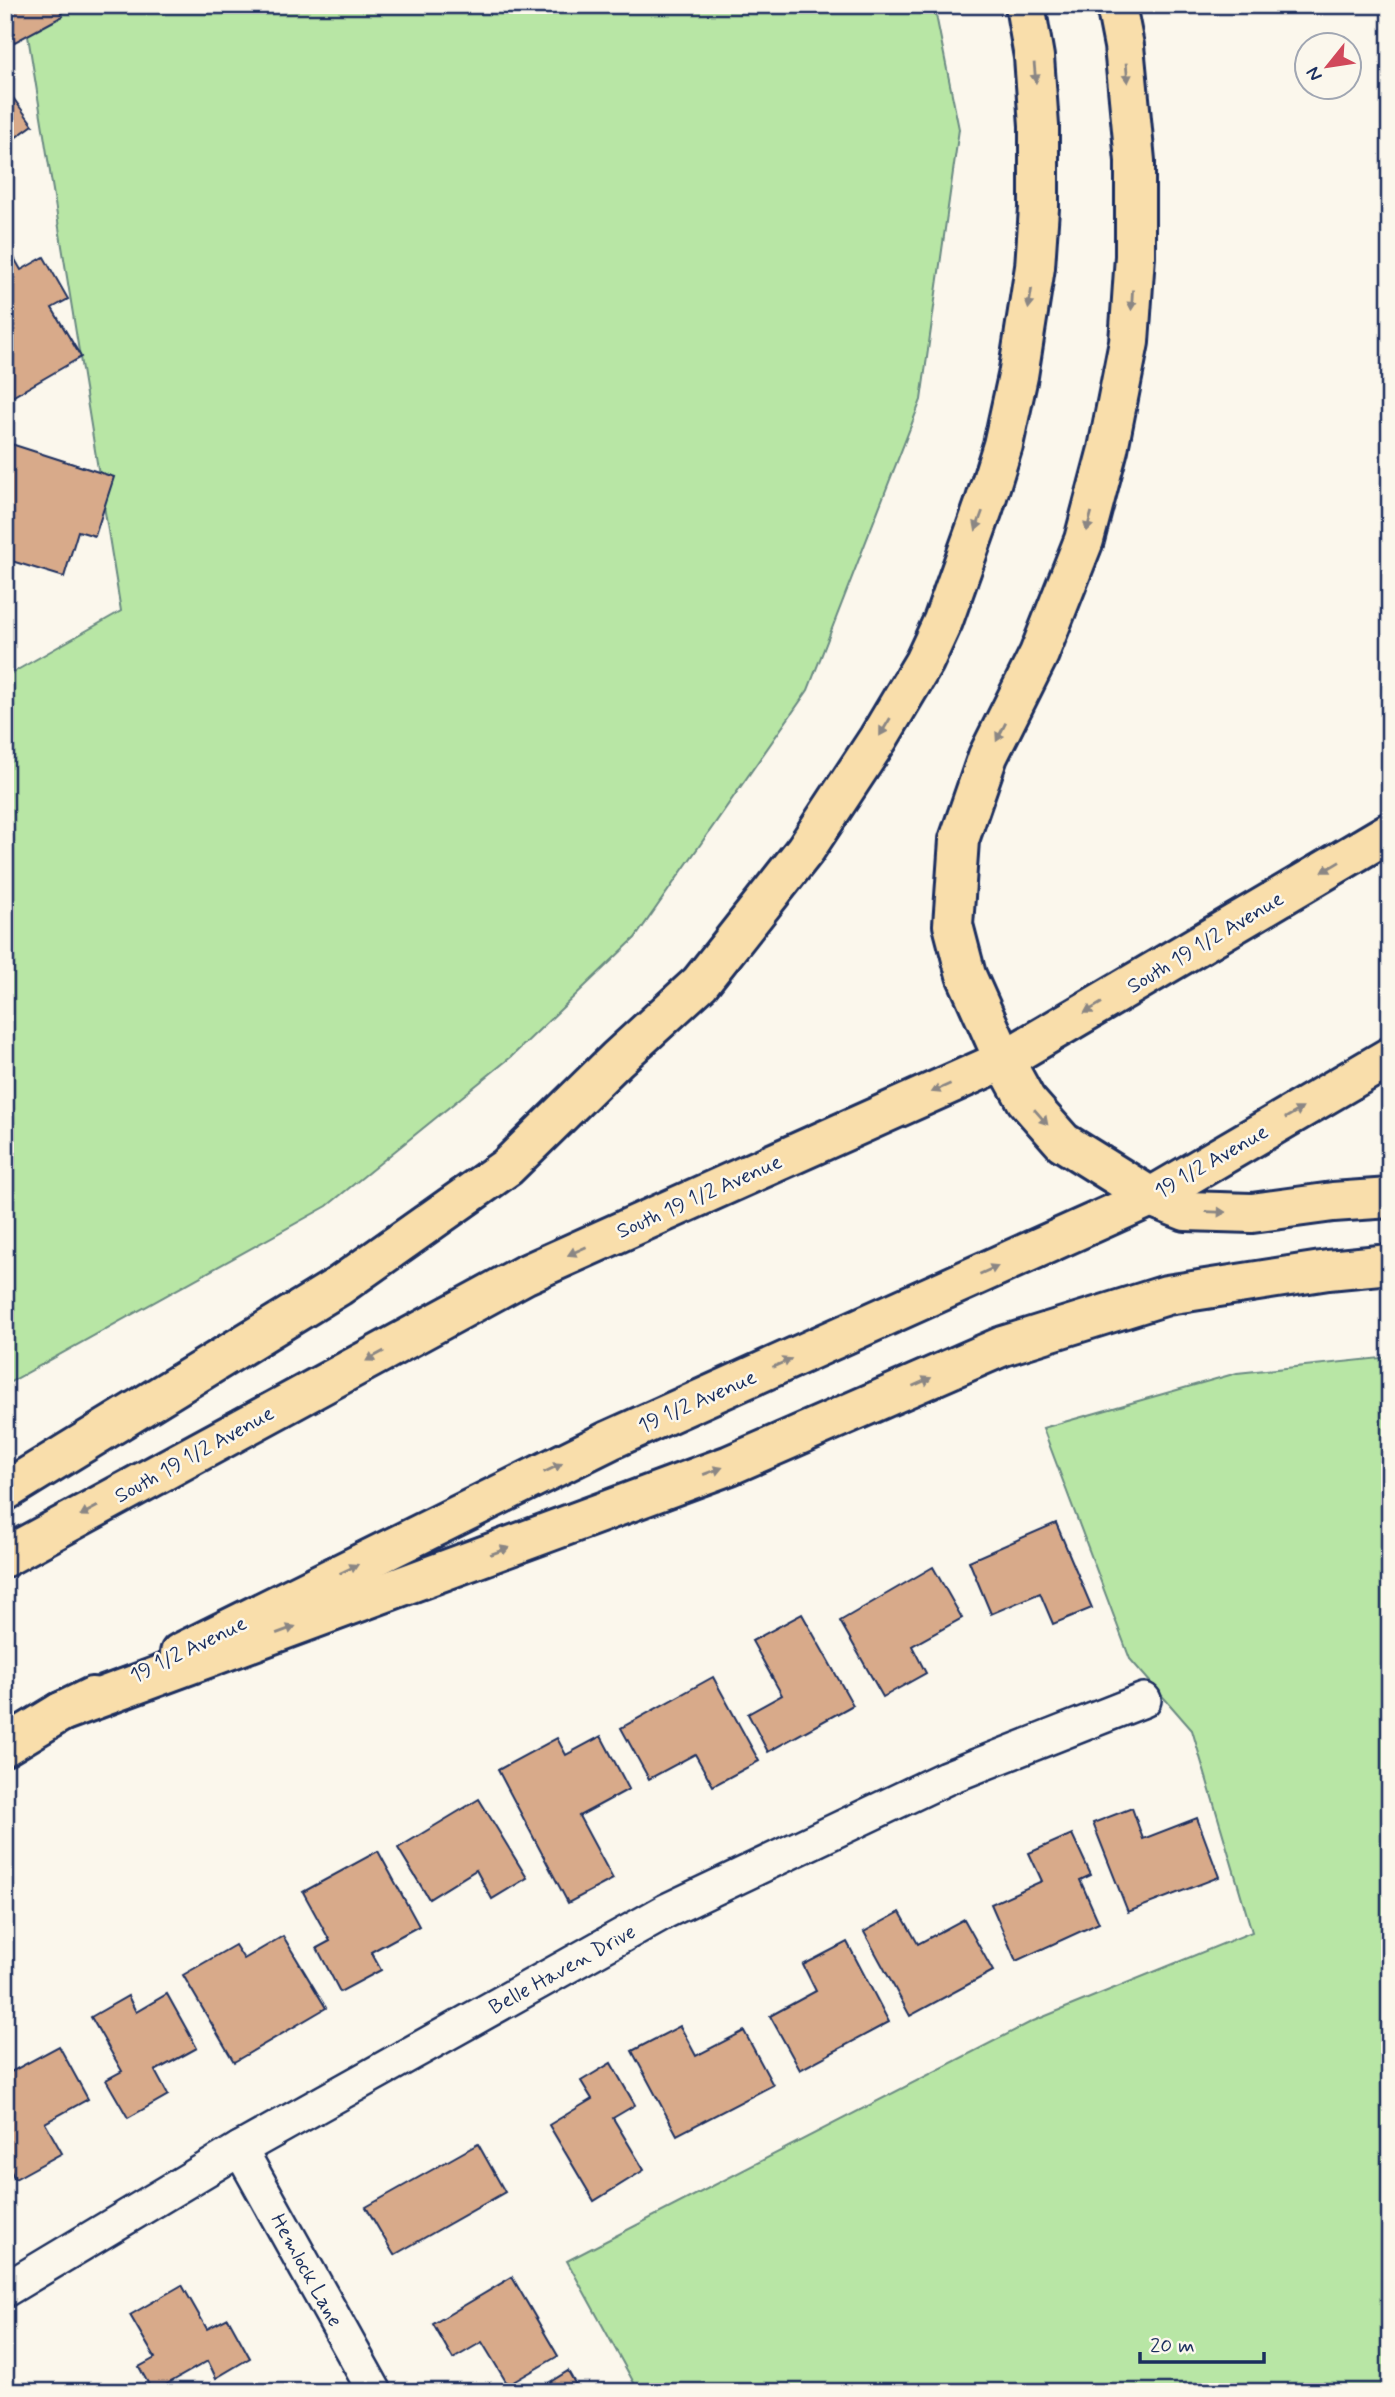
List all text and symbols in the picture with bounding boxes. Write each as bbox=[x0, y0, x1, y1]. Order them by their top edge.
north arrow bbox=[1294, 32, 1364, 102]
one-way arrow bbox=[1030, 62, 1041, 84]
one-way arrow bbox=[1122, 62, 1133, 84]
text: N bbox=[1301, 62, 1329, 85]
one-way arrow bbox=[1024, 289, 1035, 311]
one-way arrow bbox=[1126, 289, 1137, 311]
one-way arrow bbox=[973, 510, 984, 531]
one-way arrow bbox=[1083, 512, 1094, 534]
one-way arrow bbox=[879, 718, 891, 737]
one-way arrow bbox=[995, 722, 1006, 742]
one-way arrow bbox=[1321, 861, 1341, 873]
street label: South 19 1/2 Avenue bbox=[1122, 885, 1289, 1001]
one-way arrow bbox=[1083, 1001, 1103, 1013]
one-way arrow bbox=[931, 1082, 951, 1094]
one-way arrow bbox=[1285, 1107, 1304, 1119]
one-way arrow bbox=[1033, 1108, 1049, 1126]
street label: 19 1/2 Avenue bbox=[1150, 1118, 1273, 1206]
street label: South 19 1/2 Avenue bbox=[612, 1148, 786, 1246]
one-way arrow bbox=[1205, 1207, 1227, 1218]
one-way arrow bbox=[567, 1245, 587, 1257]
one-way arrow bbox=[979, 1264, 999, 1276]
one-way arrow bbox=[365, 1350, 385, 1362]
one-way arrow bbox=[771, 1357, 792, 1368]
street label: 19 1/2 Avenue bbox=[634, 1363, 761, 1440]
one-way arrow bbox=[911, 1376, 932, 1387]
street label: South 19 1/2 Avenue bbox=[110, 1399, 279, 1510]
one-way arrow bbox=[543, 1463, 563, 1474]
one-way arrow bbox=[702, 1466, 723, 1477]
one-way arrow bbox=[79, 1505, 99, 1517]
one-way arrow bbox=[489, 1545, 510, 1556]
one-way arrow bbox=[339, 1564, 359, 1575]
street label: 19 1/2 Avenue bbox=[125, 1610, 251, 1690]
one-way arrow bbox=[276, 1624, 297, 1635]
street label: Belle Haven Drive bbox=[484, 1918, 641, 2022]
street label: Hemlock Lane bbox=[264, 2209, 349, 2332]
scale bar bbox=[1140, 2320, 1264, 2364]
text: 20 m bbox=[1150, 2332, 1195, 2360]

